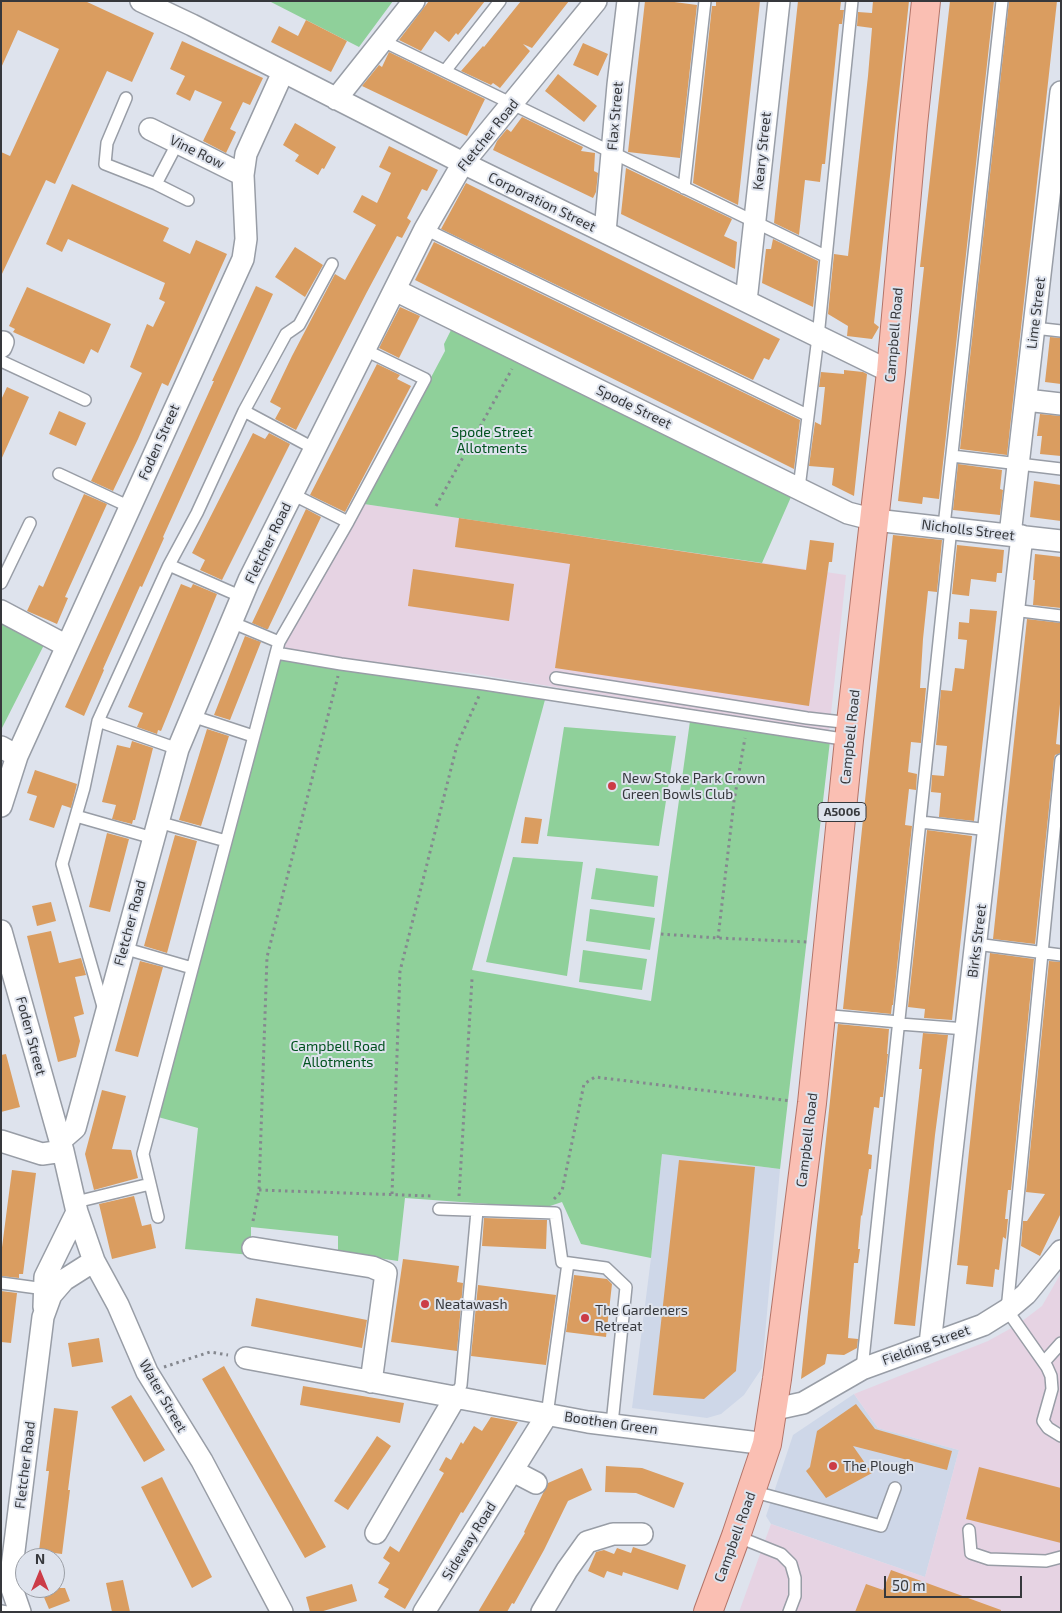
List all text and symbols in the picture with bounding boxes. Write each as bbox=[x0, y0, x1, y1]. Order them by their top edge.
street label: Flax Street bbox=[604, 81, 626, 151]
street label: Fletcher Road bbox=[454, 96, 522, 174]
street label: Keary Street bbox=[750, 111, 774, 191]
street label: Vine Row bbox=[167, 132, 227, 172]
street label: Corporation Street bbox=[485, 169, 599, 235]
street label: Lime Street bbox=[1023, 276, 1049, 350]
street label: Campbell Road bbox=[881, 287, 907, 383]
street label: Spode Street bbox=[594, 382, 674, 432]
street label: Foden Street bbox=[135, 402, 183, 482]
park label: Spode Street Allotments bbox=[451, 424, 533, 457]
street label: Fletcher Road bbox=[241, 500, 295, 586]
street label: Nicholls Street bbox=[920, 516, 1016, 544]
street label: Campbell Road bbox=[837, 689, 863, 785]
place label: New Stoke Park Crown Green Bowls Club bbox=[622, 770, 765, 802]
marker: New Stoke Park Crown Green Bowls Club bbox=[606, 780, 618, 792]
road number: A5006 bbox=[818, 802, 866, 822]
street label: Fletcher Road bbox=[110, 878, 150, 968]
street label: Birks Street bbox=[964, 903, 990, 979]
street label: Foden Street bbox=[12, 995, 50, 1077]
park label: Campbell Road Allotments bbox=[290, 1038, 386, 1070]
street label: Campbell Road bbox=[793, 1092, 821, 1188]
place label: Neatawash bbox=[435, 1296, 508, 1312]
marker: Neatawash bbox=[419, 1298, 431, 1310]
place label: The Gardeners Retreat bbox=[595, 1302, 688, 1334]
marker: The Gardeners Retreat bbox=[579, 1312, 591, 1324]
street label: Fielding Street bbox=[880, 1321, 972, 1369]
street label: Water Street bbox=[135, 1357, 191, 1435]
street label: Boothen Green bbox=[563, 1408, 659, 1438]
street label: Fletcher Road bbox=[11, 1420, 39, 1510]
place label: The Plough bbox=[843, 1458, 914, 1474]
marker: The Plough bbox=[827, 1460, 839, 1472]
street label: Campbell Road bbox=[711, 1489, 759, 1585]
street label: Sideway Road bbox=[438, 1499, 500, 1583]
north arrow bbox=[15, 1548, 65, 1598]
text: N bbox=[35, 1550, 45, 1567]
scale bar bbox=[887, 1566, 1024, 1598]
text: 50 m bbox=[892, 1576, 926, 1594]

